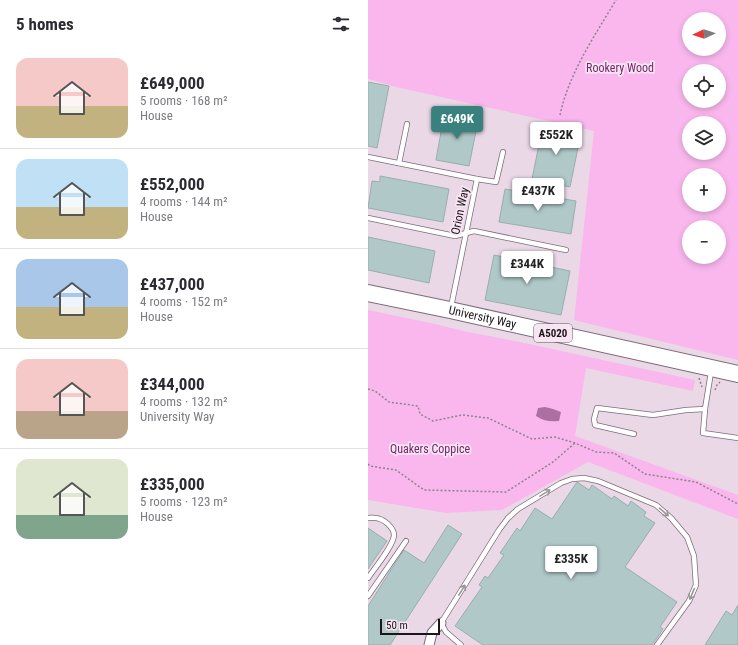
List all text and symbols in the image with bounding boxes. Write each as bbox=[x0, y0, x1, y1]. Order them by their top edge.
north arrow bbox=[682, 12, 726, 56]
map controls bbox=[682, 12, 726, 264]
icon: filters bbox=[330, 13, 352, 35]
text: 5 homes bbox=[16, 14, 74, 34]
park label: Rookery Wood bbox=[586, 61, 654, 75]
button: locate bbox=[682, 64, 726, 108]
text: £649,000 bbox=[140, 73, 205, 93]
icon: home bbox=[48, 74, 96, 122]
text: 5 rooms · 168 m² bbox=[140, 93, 227, 108]
pin: £649K bbox=[429, 106, 485, 140]
text: House bbox=[140, 108, 173, 123]
text: £649K bbox=[440, 111, 474, 126]
button: layers bbox=[682, 116, 726, 160]
pin: £552K bbox=[528, 122, 584, 156]
text: £552K bbox=[539, 127, 573, 142]
button: + bbox=[682, 168, 726, 212]
text: £552,000 bbox=[140, 174, 205, 194]
icon: home bbox=[48, 175, 96, 223]
pin: £437K bbox=[510, 178, 566, 212]
text: £437K bbox=[521, 183, 555, 198]
street label: Orion Way bbox=[448, 186, 472, 236]
text: 4 rooms · 144 m² bbox=[140, 194, 227, 209]
text: House bbox=[140, 209, 173, 224]
button: − bbox=[682, 220, 726, 264]
pin: £344K bbox=[499, 251, 555, 285]
text: £344K bbox=[510, 256, 544, 271]
text: £437,000 bbox=[140, 274, 205, 294]
icon: home bbox=[48, 275, 96, 323]
text: 4 rooms · 152 m² bbox=[140, 294, 227, 309]
street label: University Way bbox=[447, 303, 518, 332]
text: House bbox=[140, 309, 173, 324]
road number: A5020 bbox=[534, 324, 572, 342]
text: £344,000 bbox=[140, 374, 205, 394]
icon: home bbox=[48, 375, 96, 423]
text: 4 rooms · 132 m² bbox=[140, 394, 227, 409]
text: University Way bbox=[140, 409, 215, 424]
park label: Quakers Coppice bbox=[390, 442, 470, 456]
text: £335,000 bbox=[140, 474, 205, 494]
icon: home bbox=[48, 475, 96, 523]
one-way arrow bbox=[539, 488, 551, 496]
text: 5 rooms · 123 m² bbox=[140, 494, 227, 509]
one-way arrow bbox=[658, 507, 669, 516]
text: House bbox=[140, 509, 173, 524]
pin: £335K bbox=[543, 546, 599, 580]
text: £335K bbox=[554, 551, 588, 566]
one-way arrow bbox=[458, 584, 466, 595]
one-way arrow bbox=[687, 588, 695, 600]
scale bar bbox=[380, 617, 440, 636]
text: 50 m bbox=[386, 619, 408, 632]

